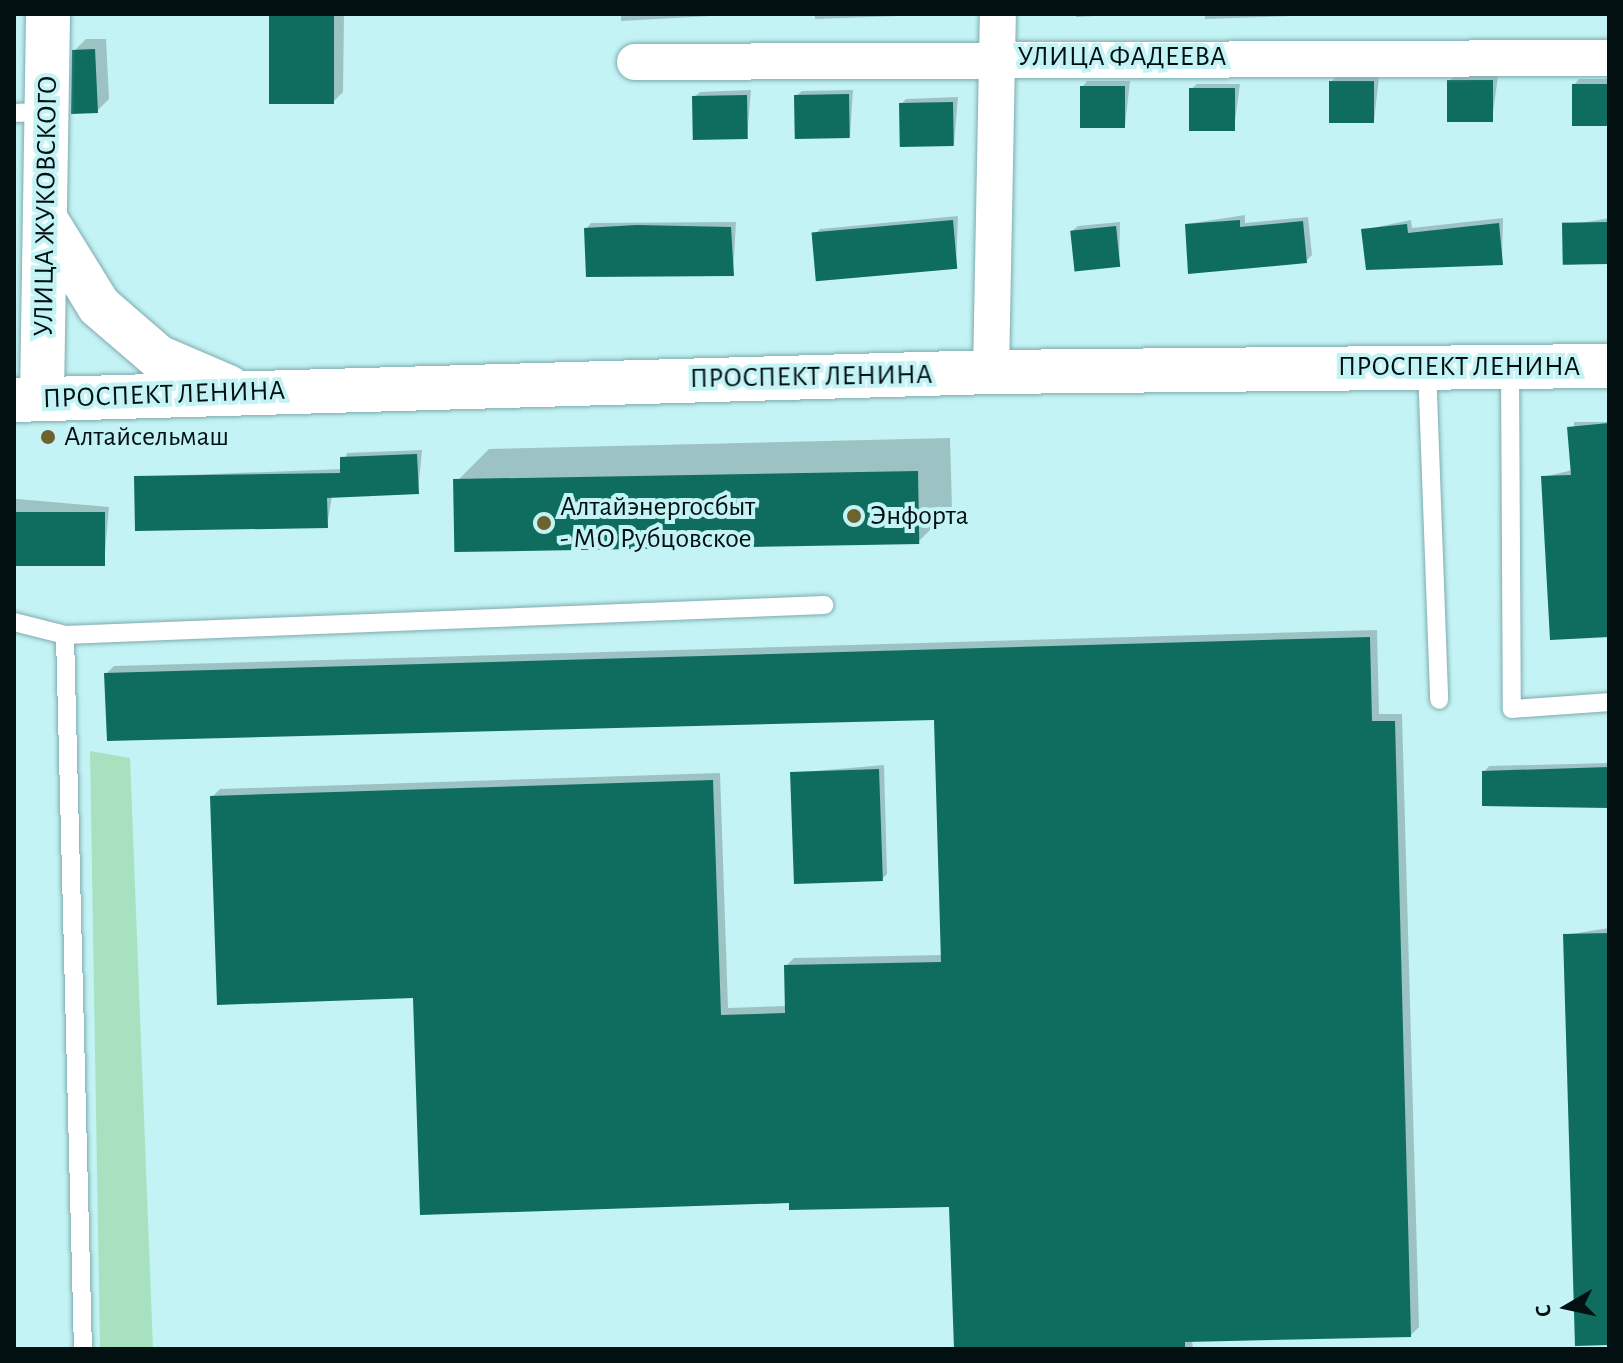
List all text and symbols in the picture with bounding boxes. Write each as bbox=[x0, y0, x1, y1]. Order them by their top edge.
street label: УЛИЦА ФАДЕЕВА bbox=[1017, 40, 1227, 74]
street label: УЛИЦА ЖУКОВСКОГО bbox=[27, 75, 65, 337]
street label: ПРОСПЕКТ ЛЕНИНА bbox=[1338, 350, 1580, 384]
street label: ПРОСПЕКТ ЛЕНИНА bbox=[689, 358, 933, 396]
street label: ПРОСПЕКТ ЛЕНИНА bbox=[42, 374, 286, 416]
place label: Алтайсельмаш bbox=[64, 420, 229, 454]
marker: Алтайсельмаш bbox=[39, 428, 57, 446]
place label: Алтайэнергосбыт - МО Рубцовское bbox=[560, 490, 755, 556]
place label: Энфорта bbox=[870, 499, 969, 533]
marker: Энфорта bbox=[845, 507, 863, 525]
marker: Алтайэнергосбыт - МО Рубцовское bbox=[535, 514, 553, 532]
north arrow bbox=[1527, 1267, 1607, 1347]
text: С bbox=[1531, 1303, 1555, 1318]

